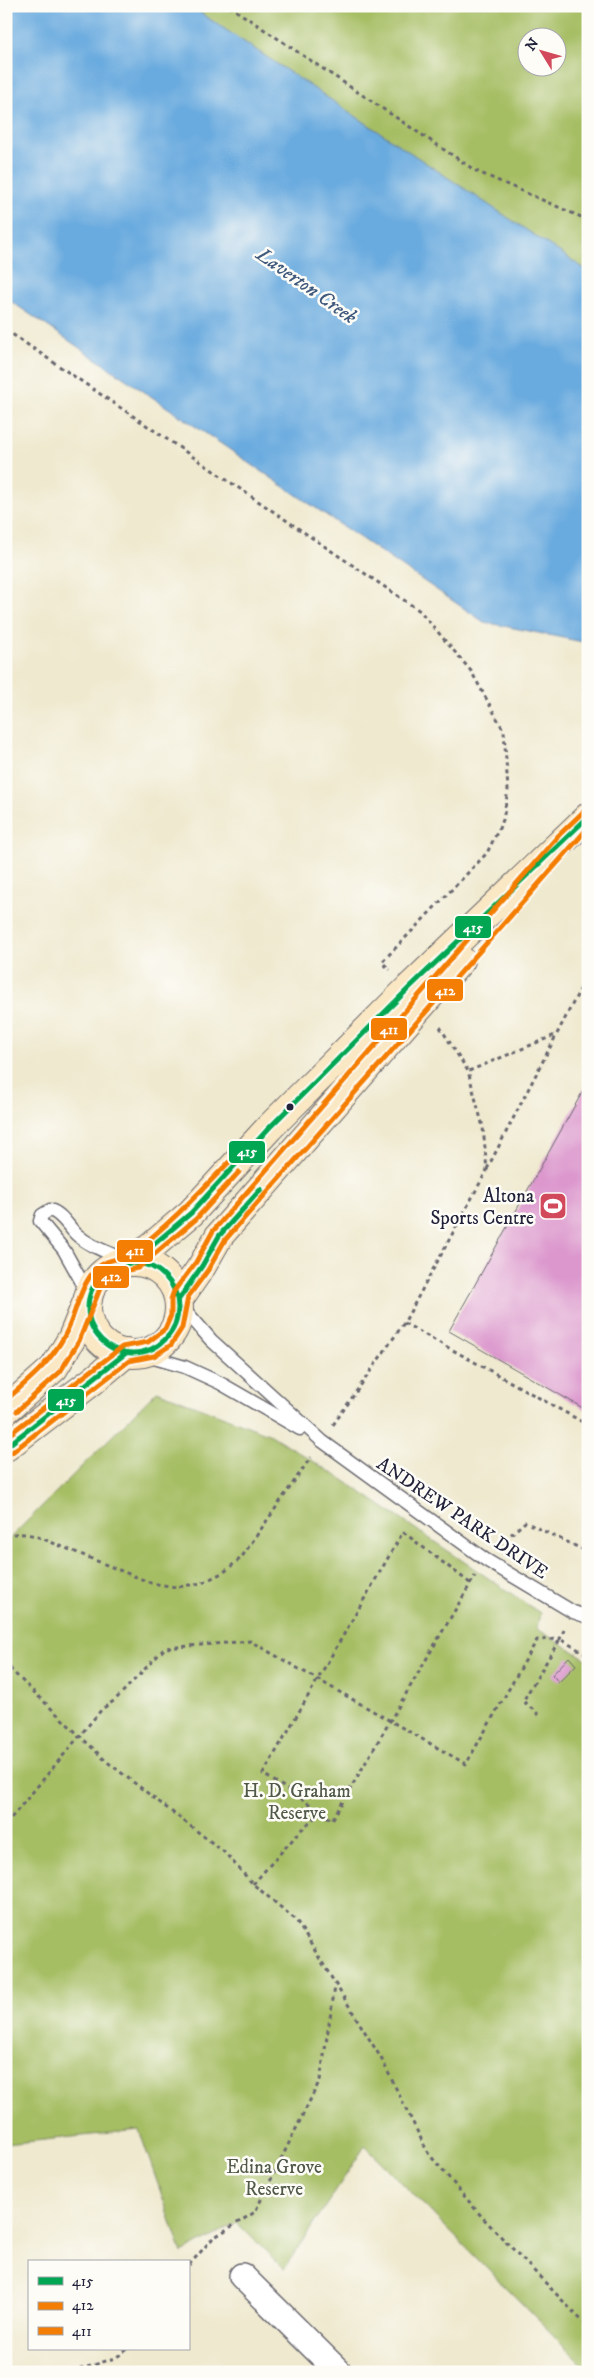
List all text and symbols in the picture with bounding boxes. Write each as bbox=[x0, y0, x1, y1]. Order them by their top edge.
north arrow bbox=[516, 28, 566, 78]
text: N bbox=[522, 34, 543, 55]
water label: Laverton Creek bbox=[250, 242, 362, 330]
line badge: 415 bbox=[454, 915, 492, 939]
text: 415 bbox=[462, 919, 483, 937]
line badge: 412 bbox=[426, 978, 464, 1002]
text: 412 bbox=[434, 982, 456, 1000]
line badge: 411 bbox=[370, 1017, 408, 1041]
text: 411 bbox=[379, 1021, 398, 1039]
unlabelled marker bbox=[285, 1102, 295, 1112]
line badge: 415 bbox=[228, 1140, 266, 1164]
text: 415 bbox=[236, 1143, 257, 1161]
place label: Altona Sports Centre bbox=[430, 1185, 534, 1230]
sports icon: Altona Sports Centre bbox=[538, 1191, 568, 1221]
line badge: 411 bbox=[116, 1239, 154, 1263]
text: 411 bbox=[125, 1242, 144, 1260]
line badge: 412 bbox=[92, 1265, 130, 1289]
text: 412 bbox=[100, 1268, 122, 1286]
line badge: 415 bbox=[47, 1388, 85, 1412]
text: 415 bbox=[55, 1392, 76, 1410]
street label: ANDREW PARK DRIVE bbox=[372, 1452, 552, 1584]
park label: H. D. Graham Reserve bbox=[243, 1780, 351, 1825]
park label: Edina Grove Reserve bbox=[226, 2156, 322, 2201]
legend bbox=[28, 2260, 190, 2350]
text: 415 bbox=[72, 2272, 94, 2291]
text: 412 bbox=[72, 2296, 94, 2315]
text: 411 bbox=[72, 2322, 92, 2341]

